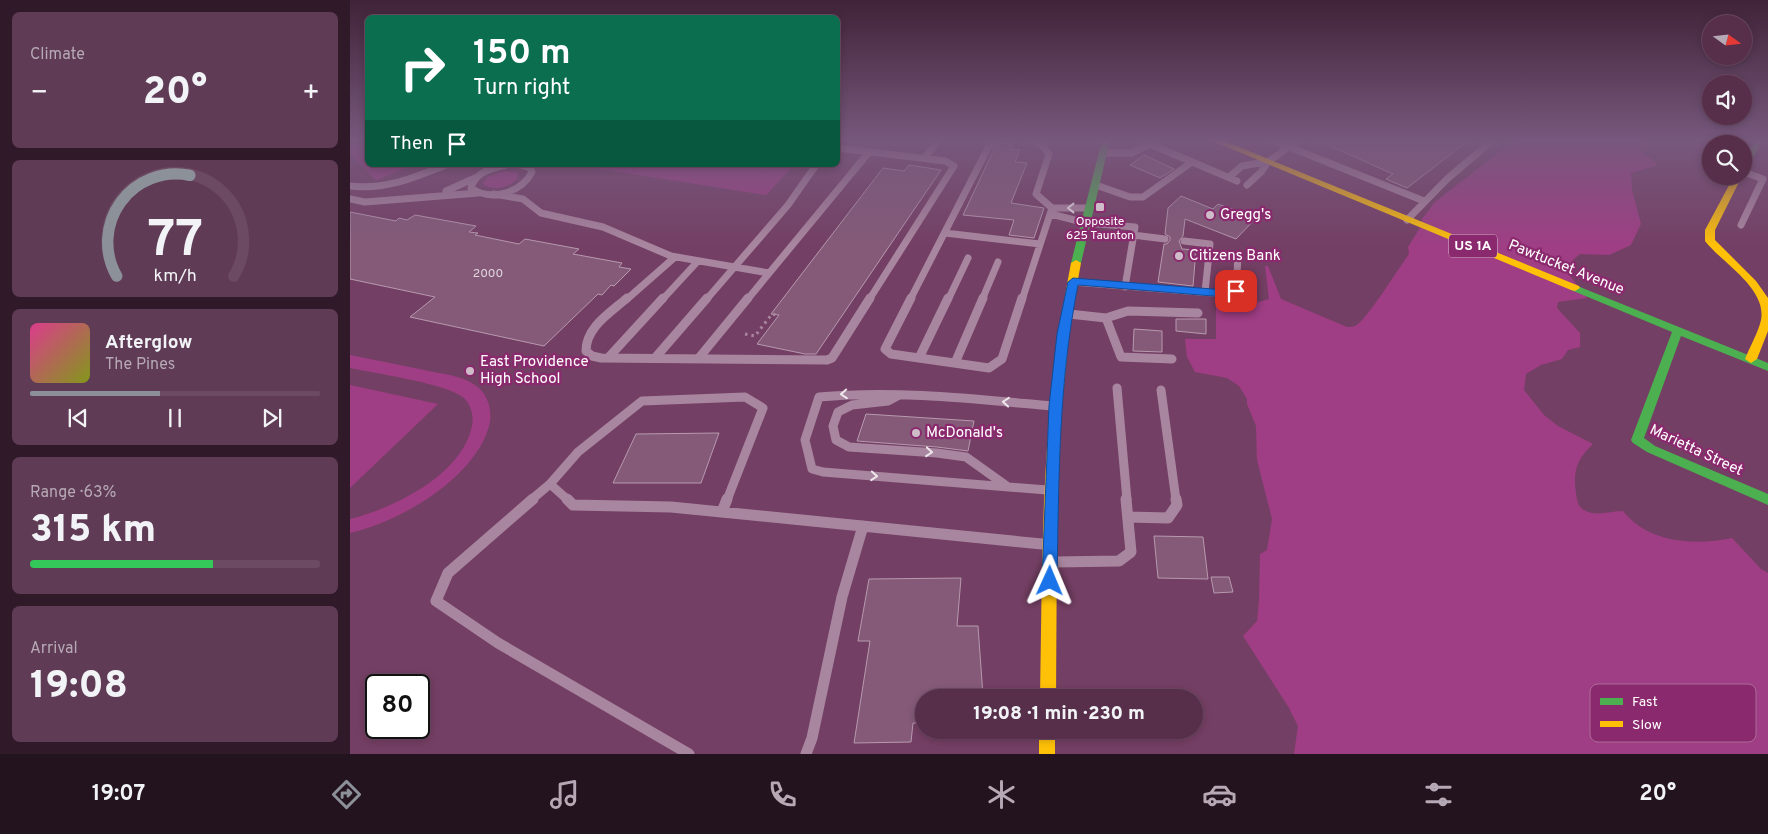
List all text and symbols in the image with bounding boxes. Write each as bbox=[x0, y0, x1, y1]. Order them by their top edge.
north arrow bbox=[1702, 15, 1752, 65]
map controls bbox=[1702, 15, 1752, 185]
text: 150 m bbox=[473, 32, 571, 76]
icon: right bbox=[390, 35, 455, 100]
text: Climate bbox=[30, 45, 85, 65]
text: 20° bbox=[143, 69, 207, 118]
text: Turn right bbox=[473, 75, 570, 102]
button: sound bbox=[1702, 75, 1752, 125]
text: − bbox=[30, 76, 48, 112]
text: + bbox=[302, 76, 320, 112]
icon: arrive bbox=[443, 130, 471, 158]
text: Then bbox=[390, 132, 433, 156]
button: search bbox=[1702, 135, 1752, 185]
marker: Opposite 625 Taunton bbox=[1094, 201, 1106, 213]
one-way arrow bbox=[1067, 203, 1074, 213]
place label: Gregg's bbox=[1220, 206, 1271, 225]
text: 77 bbox=[147, 209, 203, 275]
marker: Gregg's bbox=[1204, 209, 1216, 221]
place label: Opposite 625 Taunton bbox=[1066, 214, 1134, 244]
road number: US 1A bbox=[1449, 235, 1497, 258]
street label: Pawtucket Avenue bbox=[1505, 236, 1627, 300]
place label: Citizens Bank bbox=[1189, 247, 1281, 266]
marker: Citizens Bank bbox=[1173, 250, 1185, 262]
text: km/h bbox=[153, 265, 197, 288]
house number: 2000 bbox=[473, 266, 503, 282]
pin bbox=[1215, 270, 1257, 312]
icon: arrive bbox=[1222, 277, 1250, 305]
text: Afterglow bbox=[105, 331, 193, 355]
place label: East Providence High School bbox=[480, 353, 589, 389]
text: The Pines bbox=[105, 355, 175, 375]
marker: East Providence High School bbox=[464, 365, 476, 377]
one-way arrow bbox=[840, 389, 848, 400]
one-way arrow bbox=[1002, 397, 1010, 408]
icon: previous bbox=[64, 404, 92, 432]
icon: pause bbox=[161, 404, 189, 432]
icon: next bbox=[258, 404, 286, 432]
street label: Marietta Street bbox=[1646, 421, 1746, 481]
place label: McDonald's bbox=[926, 424, 1003, 443]
marker: McDonald's bbox=[910, 427, 922, 439]
one-way arrow bbox=[926, 447, 934, 458]
one-way arrow bbox=[870, 470, 878, 481]
text: Range · 63% bbox=[30, 483, 117, 503]
text: 315 km bbox=[30, 507, 156, 556]
position arrow bbox=[1023, 554, 1075, 606]
text: Arrival bbox=[30, 639, 78, 659]
text: 19:08 bbox=[30, 663, 128, 712]
speed limit sign: 80 bbox=[365, 674, 430, 739]
legend bbox=[1590, 684, 1756, 742]
text: Fast bbox=[1632, 694, 1658, 711]
text: 19:08 · 1 min · 230 m bbox=[973, 702, 1145, 726]
text: Slow bbox=[1632, 717, 1662, 734]
icon: directions bbox=[329, 777, 364, 812]
icon: music bbox=[547, 777, 582, 812]
icon: phone bbox=[765, 777, 800, 812]
icon: climate bbox=[984, 777, 1019, 812]
icon: car bbox=[1202, 777, 1237, 812]
icon: filters bbox=[1421, 777, 1456, 812]
text: 19:07 bbox=[92, 781, 145, 808]
text: 20° bbox=[1639, 781, 1676, 808]

